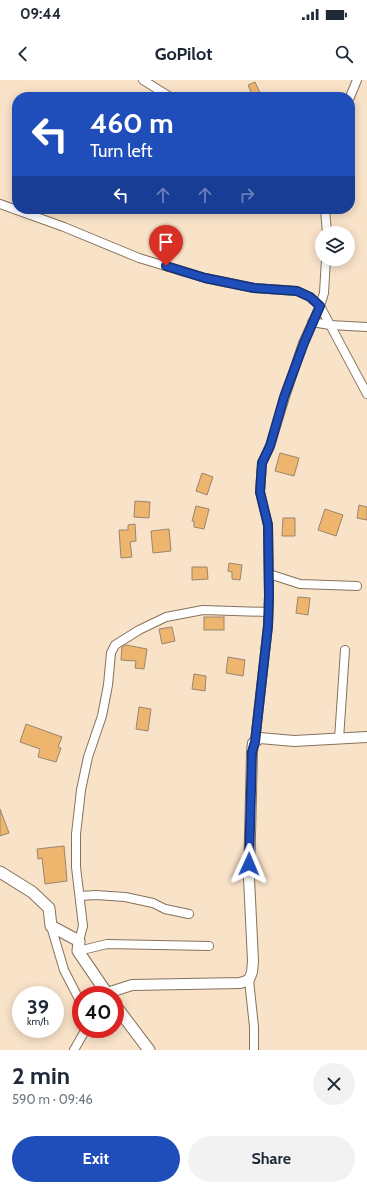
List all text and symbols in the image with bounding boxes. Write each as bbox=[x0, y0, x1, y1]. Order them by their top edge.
text: 09:44 bbox=[20, 5, 61, 23]
icon: back bbox=[12, 43, 34, 65]
text: GoPilot bbox=[155, 43, 212, 65]
icon: search bbox=[333, 43, 355, 65]
text: 460 m bbox=[90, 106, 174, 140]
icon: left bbox=[24, 108, 76, 160]
text: Turn left bbox=[90, 140, 153, 162]
icon: left bbox=[110, 184, 132, 206]
icon: ahead bbox=[152, 184, 174, 206]
icon: ahead bbox=[194, 184, 216, 206]
icon: right bbox=[236, 184, 258, 206]
pin bbox=[149, 225, 183, 266]
map controls bbox=[315, 226, 355, 266]
button: layers bbox=[315, 226, 355, 266]
icon: arrive bbox=[155, 231, 177, 253]
position arrow bbox=[228, 843, 270, 885]
speed limit sign: 40 bbox=[72, 986, 124, 1038]
text: 39 bbox=[27, 995, 49, 1019]
text: km/h bbox=[27, 1015, 49, 1028]
text: 2 min bbox=[12, 1061, 70, 1090]
button: close bbox=[313, 1063, 355, 1105]
text: 590 m · 09:46 bbox=[12, 1091, 93, 1107]
button: Exit bbox=[12, 1136, 180, 1182]
button: Share bbox=[188, 1136, 355, 1182]

